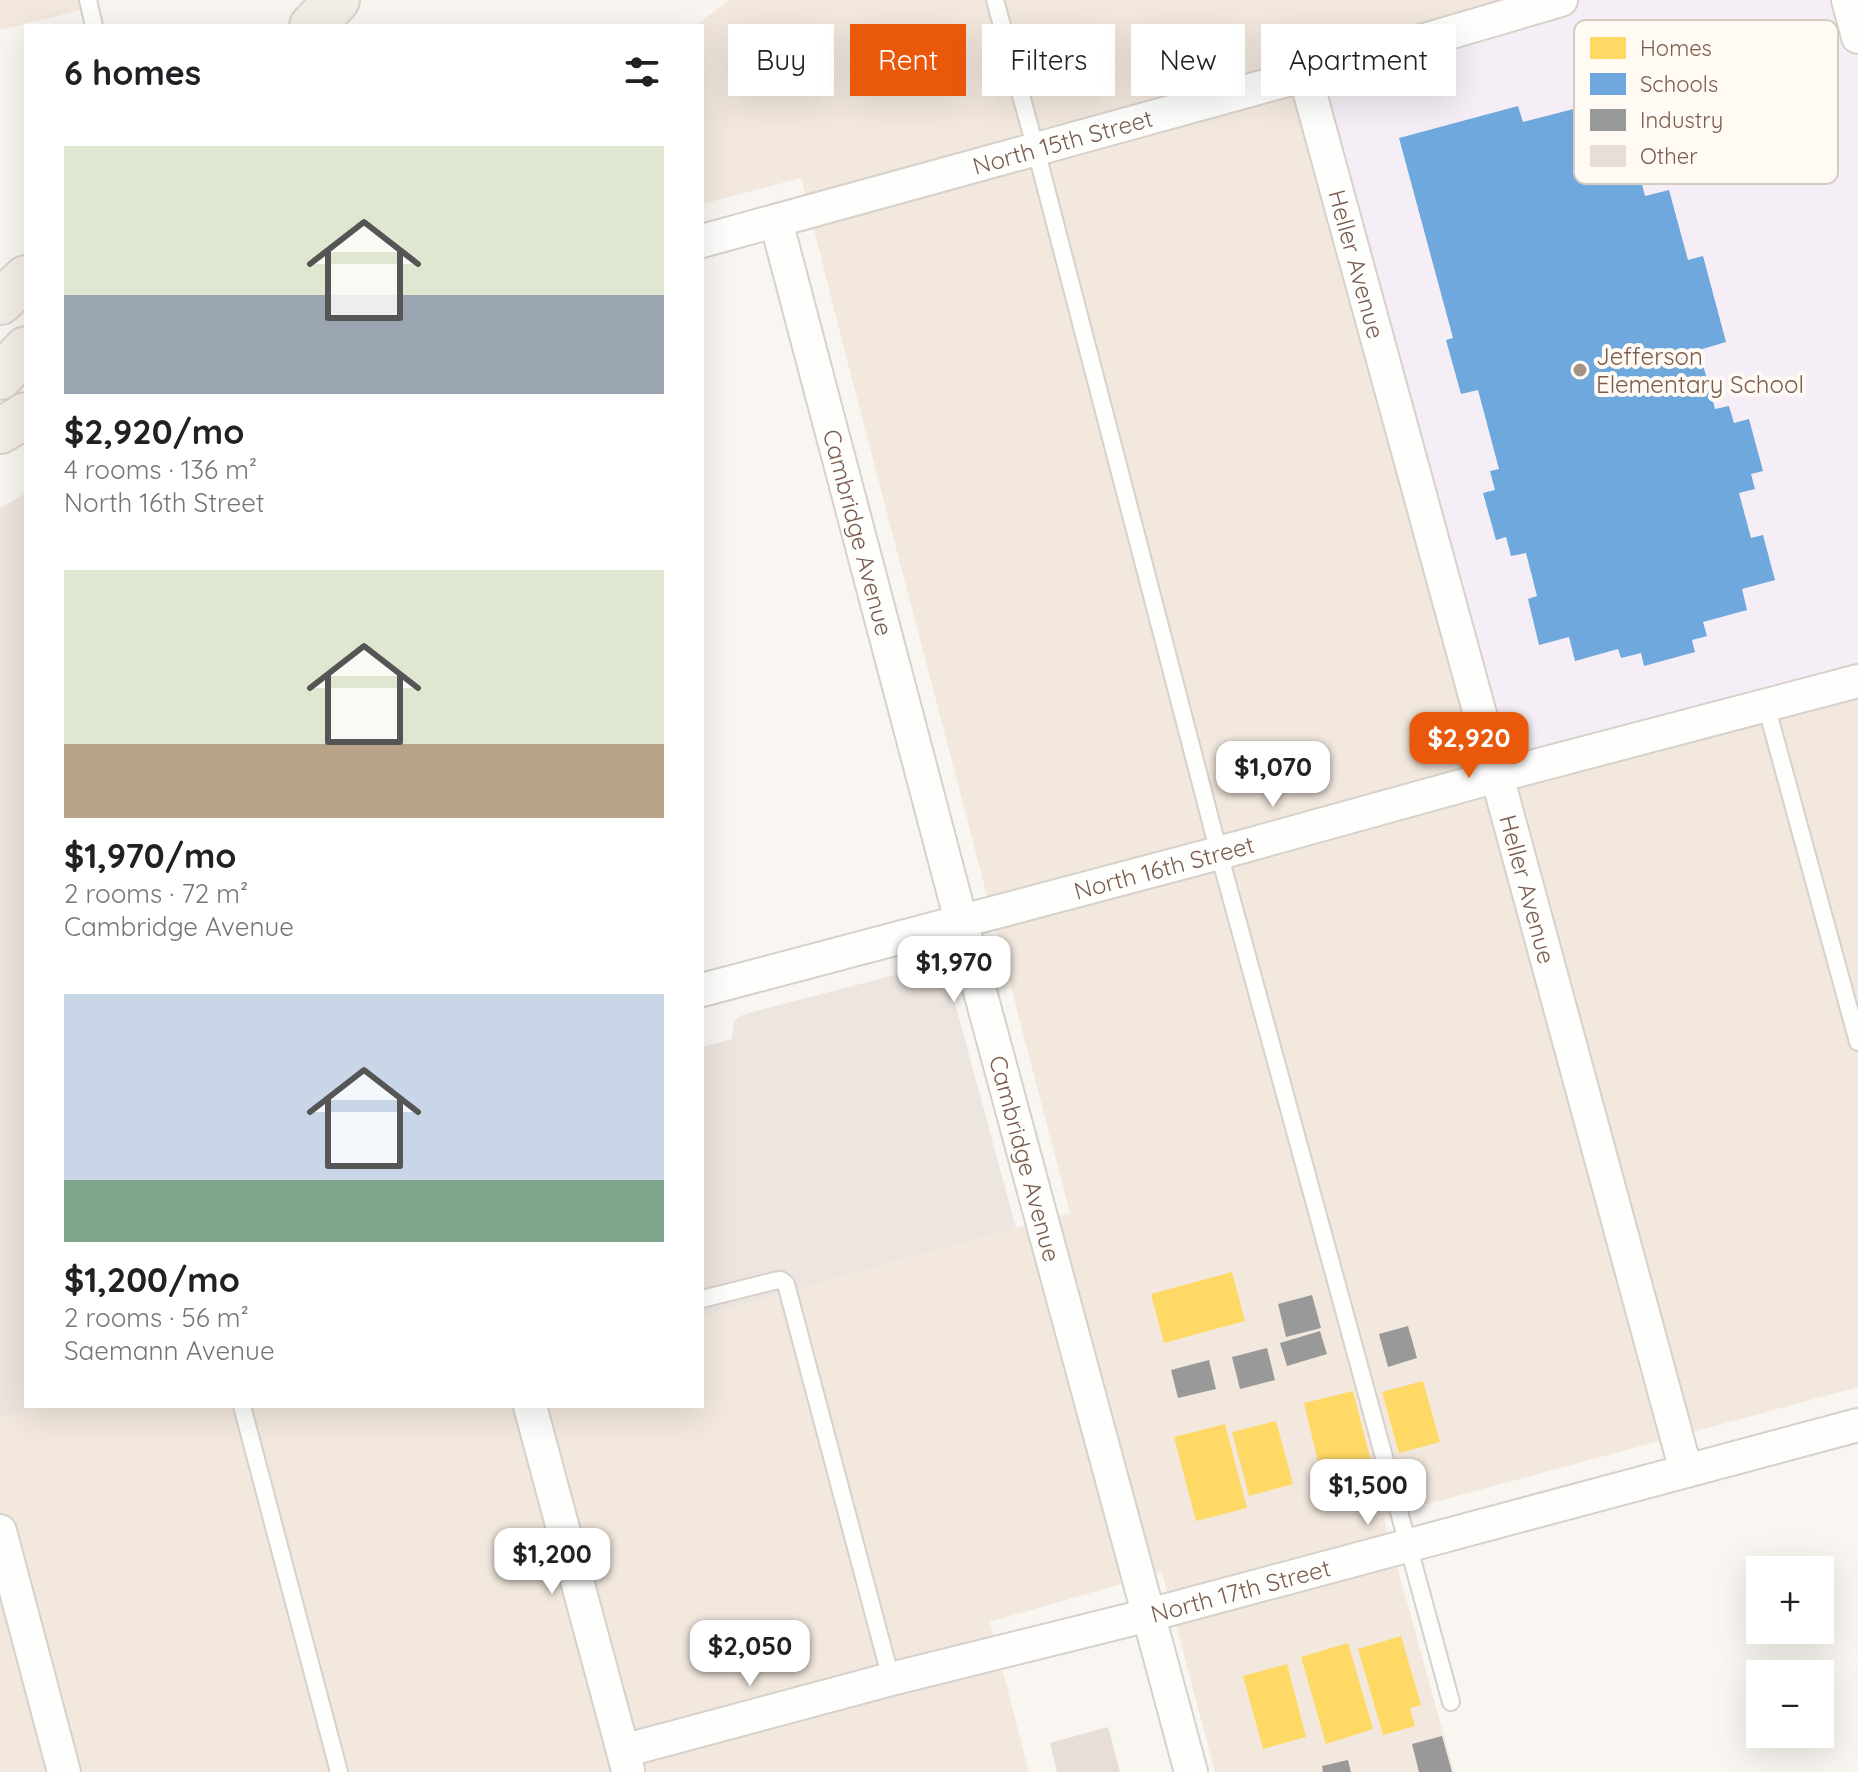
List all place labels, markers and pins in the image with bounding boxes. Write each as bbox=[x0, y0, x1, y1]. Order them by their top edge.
place label: Jefferson Elementary School bbox=[1596, 341, 1804, 399]
marker: Jefferson Elementary School bbox=[1571, 361, 1589, 379]
pin: $2,920 bbox=[1404, 712, 1534, 780]
pin: $1,070 bbox=[1208, 741, 1338, 809]
pin: $1,970 bbox=[889, 936, 1019, 1004]
pin: $1,500 bbox=[1303, 1459, 1433, 1527]
pin: $1,200 bbox=[487, 1528, 617, 1596]
pin: $2,050 bbox=[685, 1620, 815, 1688]

